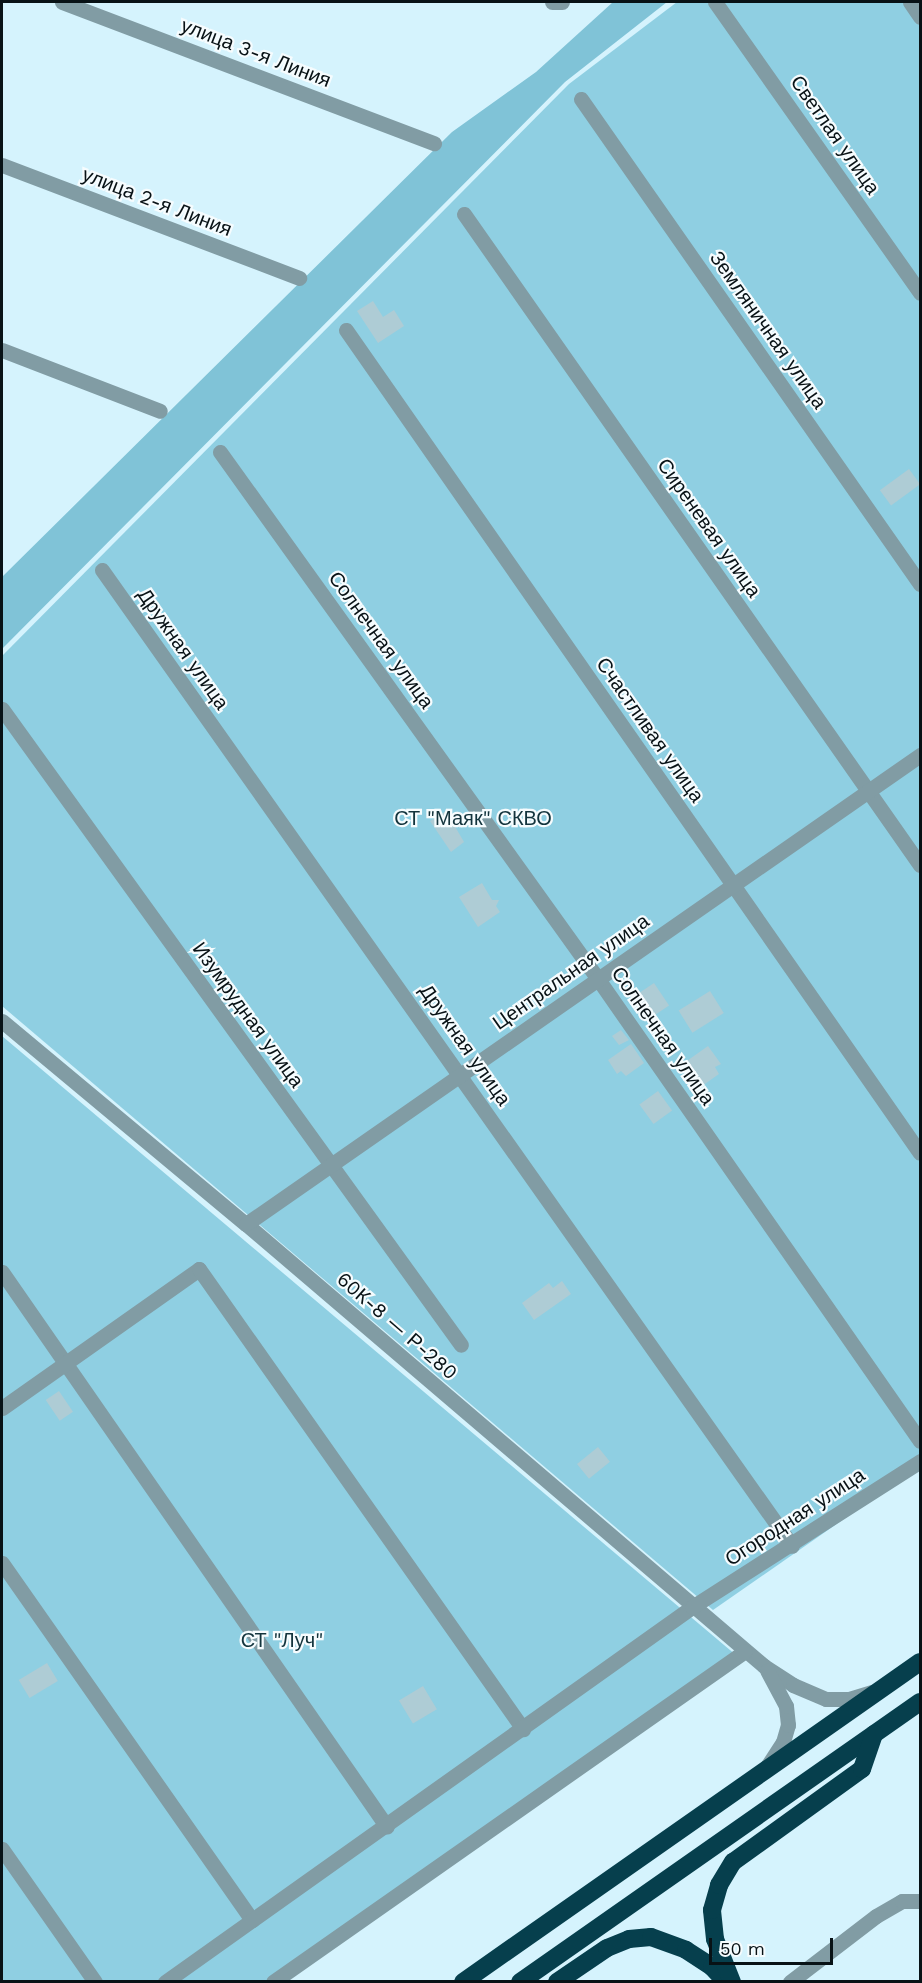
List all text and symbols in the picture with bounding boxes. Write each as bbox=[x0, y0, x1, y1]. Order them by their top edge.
street label: улица 3-я Линия bbox=[178, 13, 334, 93]
street label: Светлая улица bbox=[785, 71, 885, 199]
street label: улица 2-я Линия bbox=[79, 162, 235, 242]
street label: Земляничная улица bbox=[705, 247, 831, 413]
street label: Сиреневая улица bbox=[652, 454, 766, 602]
street label: Солнечная улица bbox=[323, 567, 439, 713]
street label: Дружная улица bbox=[132, 584, 234, 714]
street label: Счастливая улица bbox=[591, 653, 709, 807]
park label: СТ "Маяк" СКВО bbox=[394, 806, 552, 830]
street label: Центральная улица bbox=[488, 909, 654, 1035]
street label: Изумрудная улица bbox=[187, 938, 309, 1092]
street label: Солнечная улица bbox=[606, 962, 720, 1110]
street label: Дружная улица bbox=[414, 980, 516, 1110]
street label: 60К-8 — Р-280 bbox=[332, 1267, 462, 1385]
street label: Огородная улица bbox=[721, 1463, 869, 1571]
park label: СТ "Луч" bbox=[241, 1628, 323, 1652]
scale bar bbox=[712, 1926, 836, 1964]
text: 50 m bbox=[720, 1938, 765, 1959]

